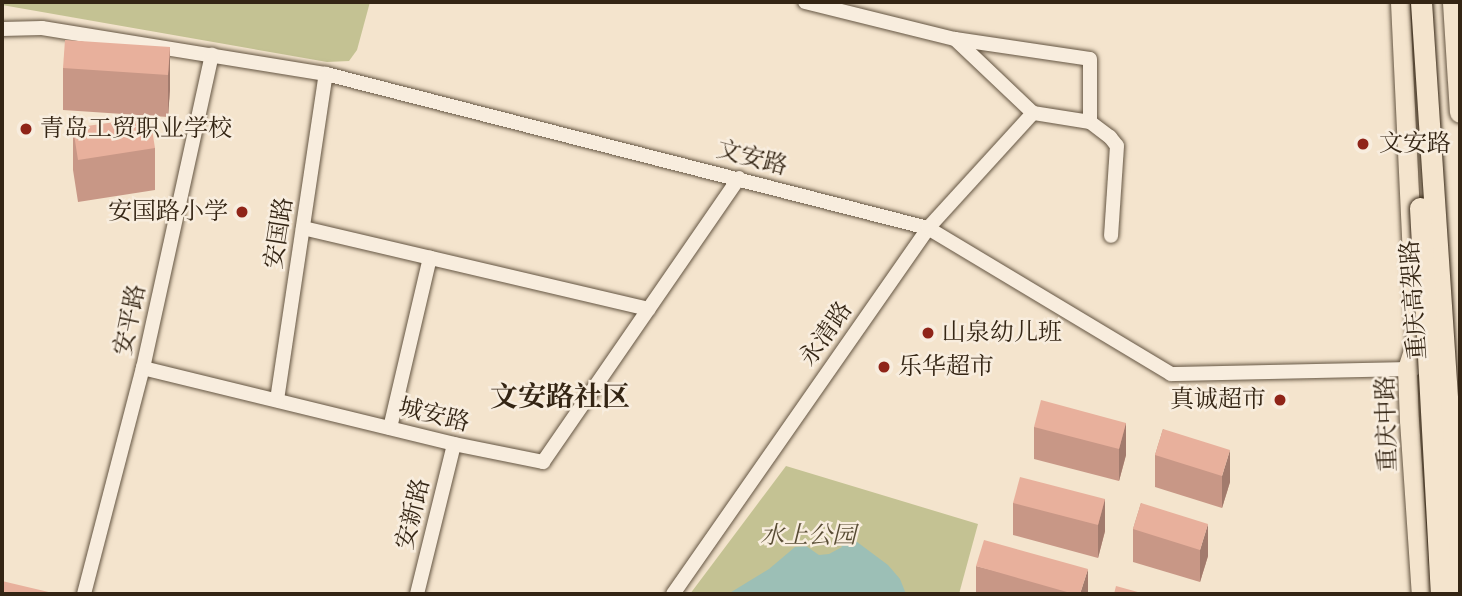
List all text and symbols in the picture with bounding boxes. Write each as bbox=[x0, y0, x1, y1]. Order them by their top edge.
place label: 青岛工贸职业学校 bbox=[40, 115, 232, 143]
marker: 青岛工贸职业学校 bbox=[18, 121, 34, 137]
place label: 文安路 bbox=[1379, 130, 1451, 158]
marker: 文安路 bbox=[1353, 134, 1373, 154]
street label: 文安路 bbox=[713, 135, 791, 181]
street label: 安国路 bbox=[259, 195, 299, 271]
place label: 安国路小学 bbox=[108, 198, 228, 226]
marker: 安国路小学 bbox=[234, 204, 250, 220]
street label: 重庆高架路 bbox=[1395, 239, 1433, 361]
street label: 安平路 bbox=[108, 282, 152, 358]
street label: 永清路 bbox=[794, 296, 858, 372]
place label: 山泉幼儿班 bbox=[942, 319, 1062, 347]
marker: 山泉幼儿班 bbox=[920, 325, 936, 341]
place label: 乐华超市 bbox=[898, 353, 994, 381]
marker: 乐华超市 bbox=[876, 359, 892, 375]
street label: 重庆中路 bbox=[1371, 376, 1403, 472]
district label: 文安路社区 bbox=[490, 380, 630, 414]
place label: 真诚超市 bbox=[1170, 386, 1266, 414]
street label: 城安路 bbox=[396, 392, 472, 438]
marker: 真诚超市 bbox=[1272, 392, 1288, 408]
street label: 安新路 bbox=[390, 476, 436, 552]
park label: 水上公园 bbox=[760, 522, 856, 550]

